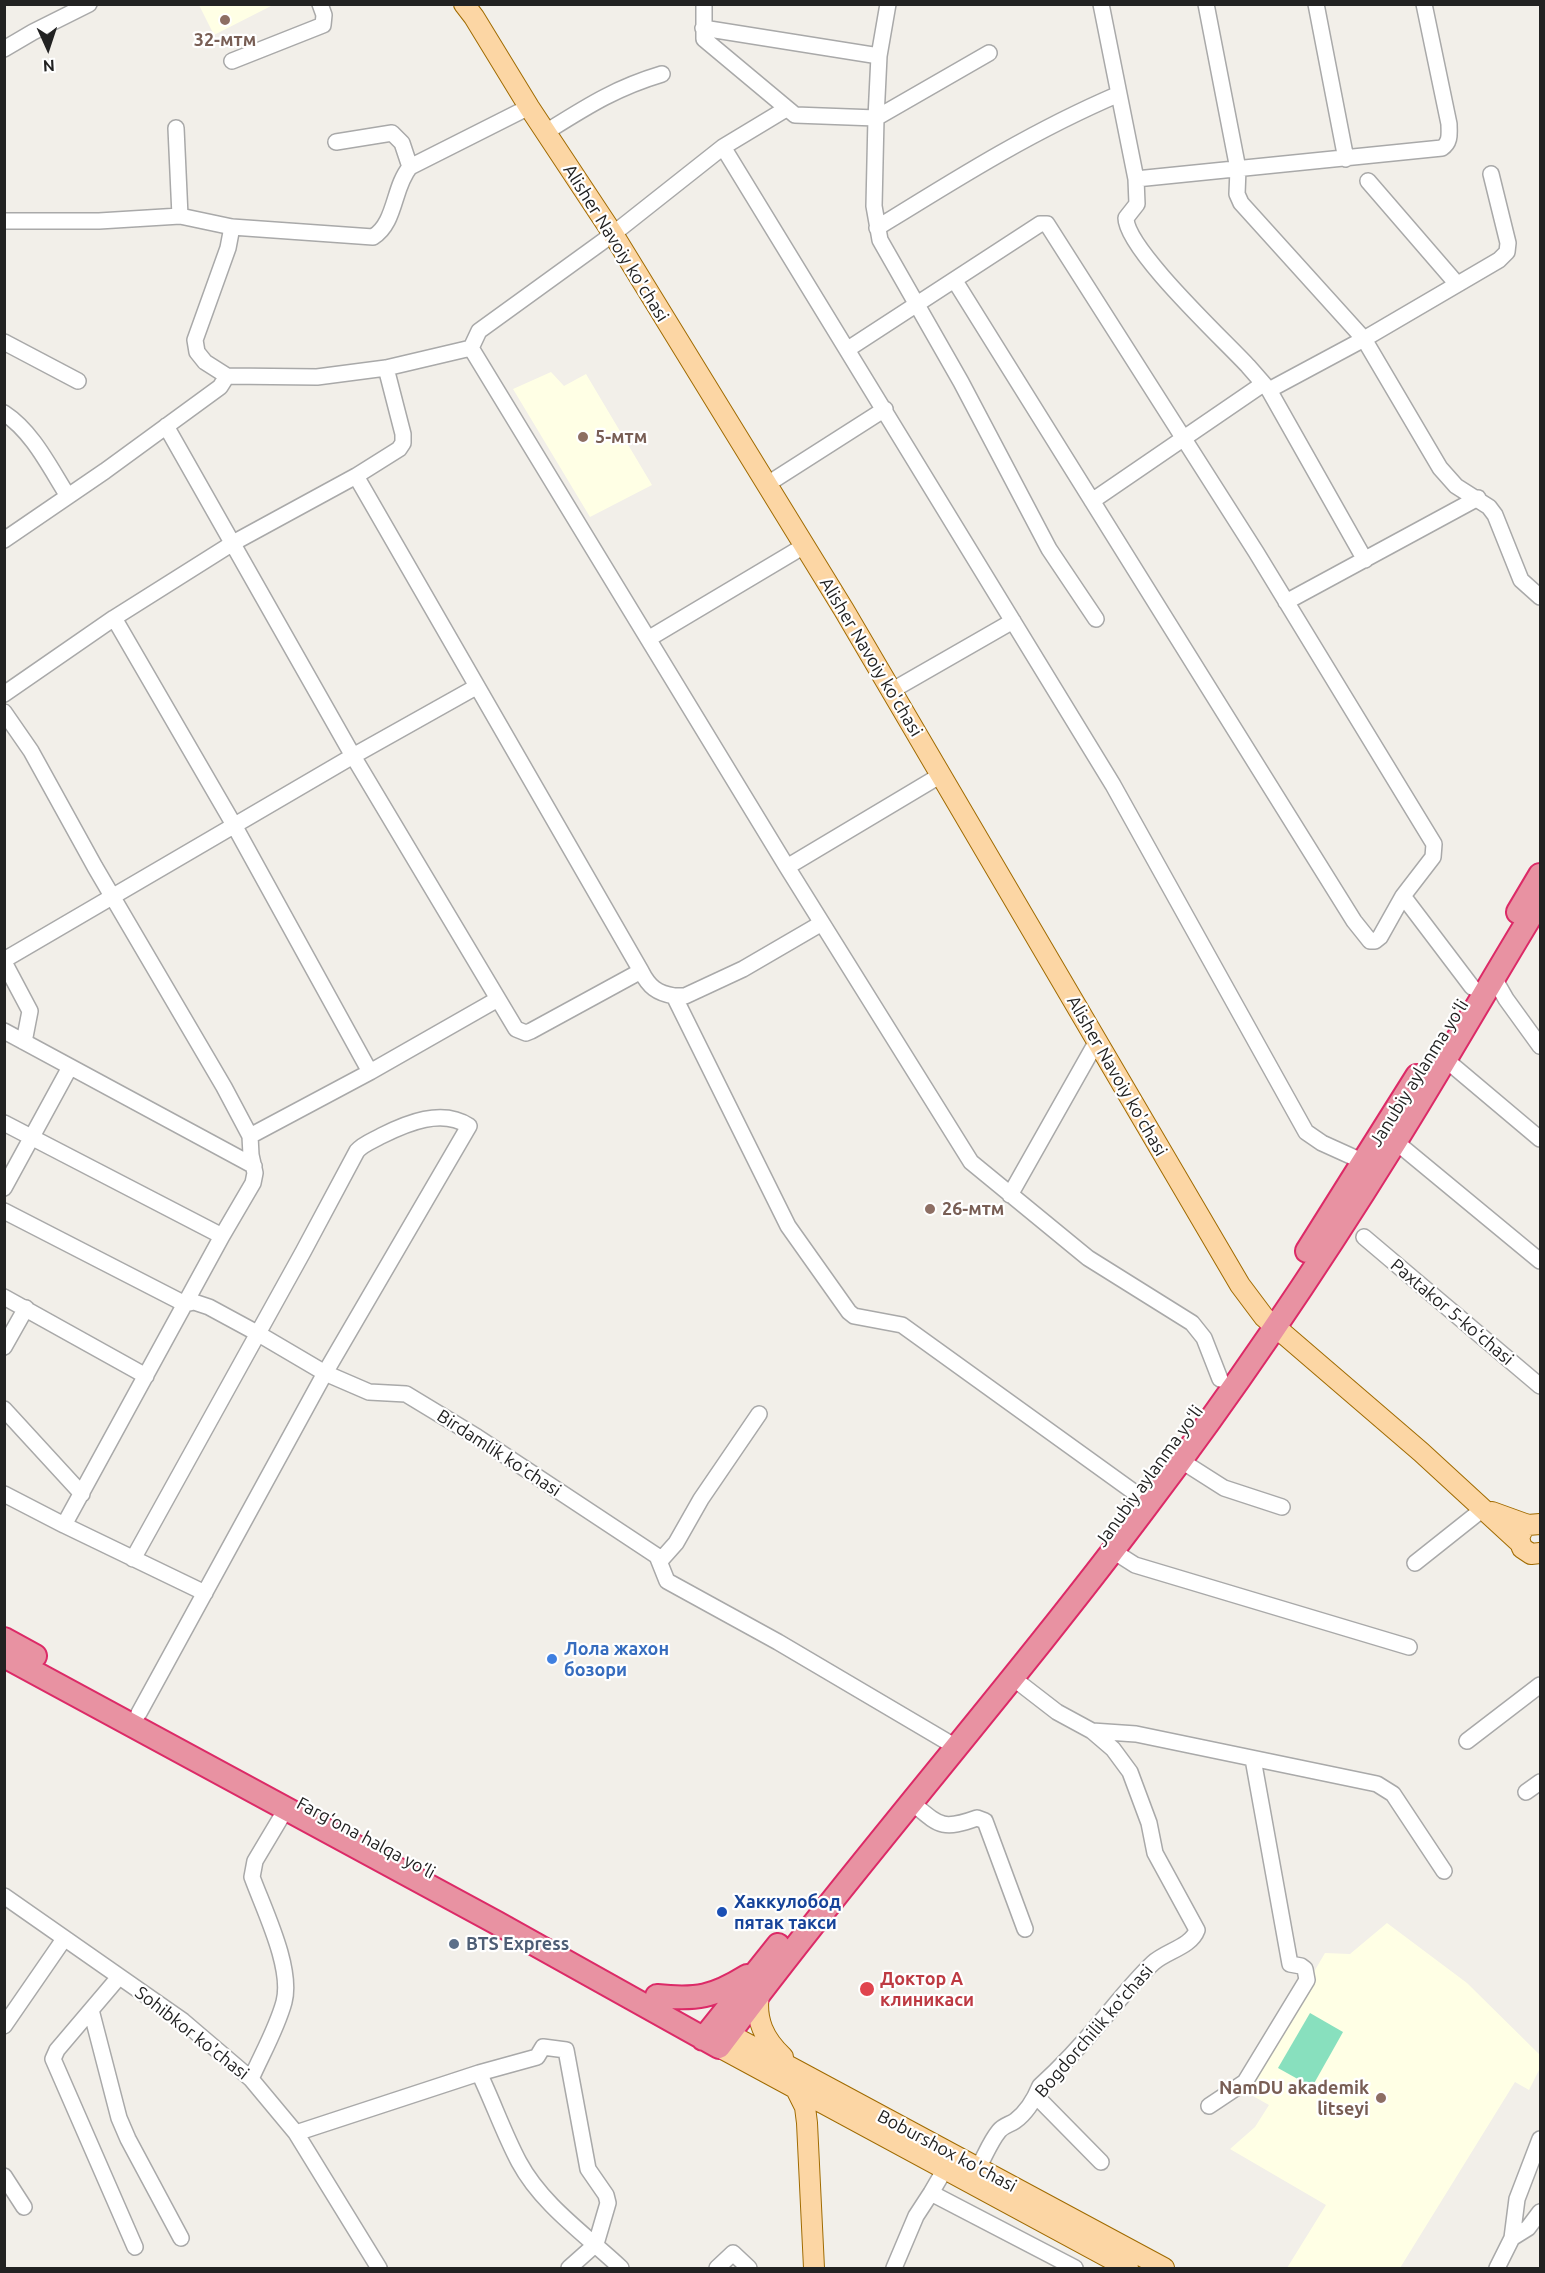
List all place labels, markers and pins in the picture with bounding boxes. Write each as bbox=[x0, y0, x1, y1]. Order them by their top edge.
marker: 32-мтм bbox=[218, 13, 232, 27]
place label: 32-мтм bbox=[194, 29, 256, 51]
place label: 5-мтм bbox=[595, 426, 647, 448]
marker: 5-мтм bbox=[576, 430, 590, 444]
place label: 26-мтм bbox=[942, 1198, 1004, 1220]
marker: 26-мтм bbox=[923, 1202, 937, 1216]
place label: Лола жахон бозори bbox=[564, 1638, 669, 1680]
marker: Лола жахон бозори bbox=[545, 1652, 559, 1666]
place label: Хаккулобод пятак такси bbox=[734, 1891, 841, 1934]
marker: Хаккулобод пятак такси bbox=[715, 1905, 729, 1919]
place label: BTS Express bbox=[466, 1933, 569, 1955]
marker: BTS Express bbox=[447, 1937, 461, 1951]
place label: Доктор А клиникаси bbox=[880, 1968, 974, 2010]
marker: Доктор А клиникаси bbox=[858, 1980, 876, 1998]
place label: NamDU akademik litseyi bbox=[1219, 2077, 1369, 2120]
marker: NamDU akademik litseyi bbox=[1374, 2091, 1388, 2105]

